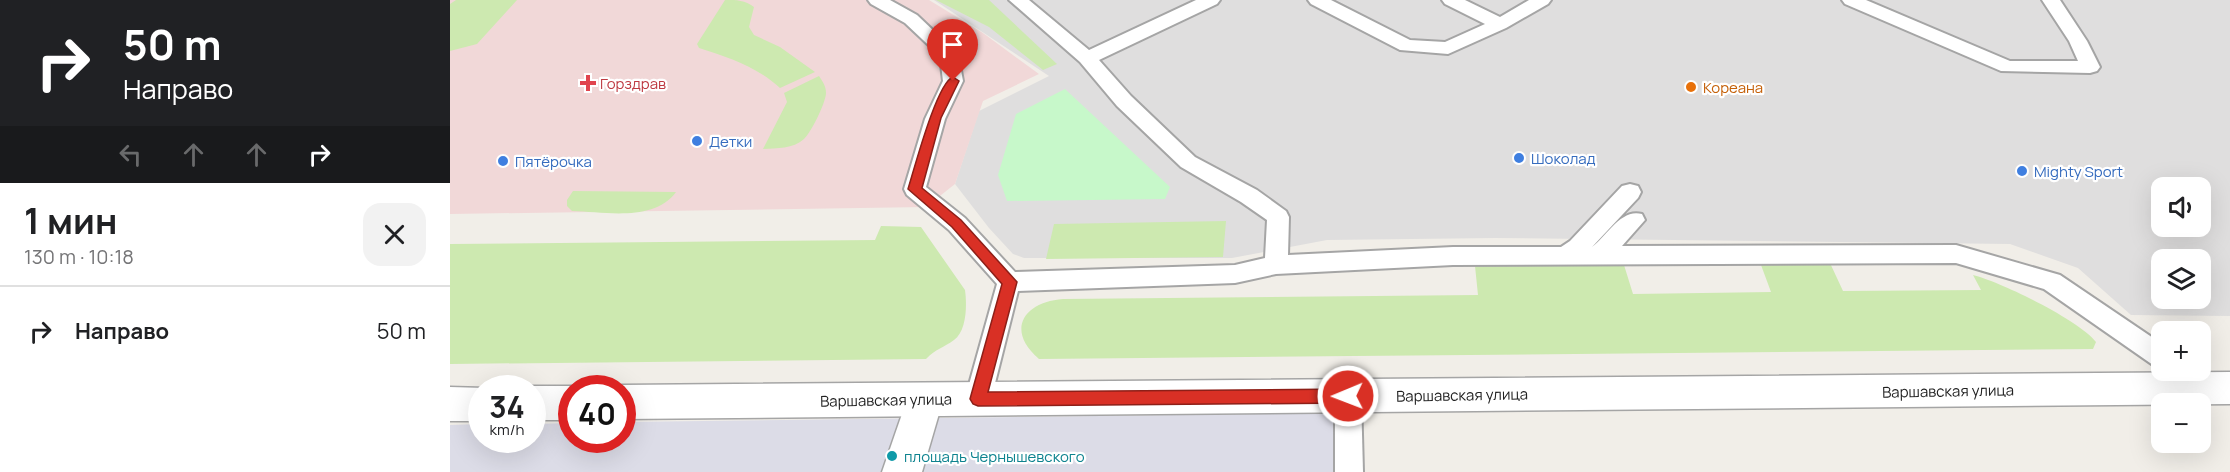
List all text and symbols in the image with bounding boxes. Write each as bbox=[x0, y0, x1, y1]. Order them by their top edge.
text: 50 m bbox=[123, 15, 221, 73]
pin bbox=[927, 19, 978, 81]
icon: right bbox=[24, 24, 102, 102]
icon: arrive bbox=[936, 28, 969, 61]
text: Направо bbox=[123, 70, 233, 107]
place label: Горздрав bbox=[600, 73, 666, 94]
marker: Горздрав bbox=[581, 76, 595, 90]
place label: Кореана bbox=[1703, 77, 1763, 98]
marker: Кореана bbox=[1684, 80, 1698, 94]
place label: Детки bbox=[709, 131, 752, 152]
marker: Детки bbox=[690, 134, 704, 148]
icon: left bbox=[114, 138, 147, 171]
icon: ahead bbox=[177, 138, 210, 171]
icon: ahead bbox=[240, 138, 273, 171]
icon: right bbox=[303, 138, 336, 171]
place label: Шоколад bbox=[1531, 148, 1596, 169]
place label: Пятёрочка bbox=[515, 151, 592, 172]
marker: Шоколад bbox=[1512, 151, 1526, 165]
marker: Пятёрочка bbox=[496, 154, 510, 168]
place label: Mighty Sport bbox=[2034, 161, 2123, 182]
marker: Mighty Sport bbox=[2015, 164, 2029, 178]
map controls bbox=[2151, 177, 2211, 453]
button: sound bbox=[2151, 177, 2211, 237]
text: 1 мин bbox=[24, 196, 117, 245]
button: close bbox=[363, 203, 426, 266]
text: 130 m · 10:18 bbox=[24, 243, 134, 270]
button: layers bbox=[2151, 249, 2211, 309]
icon: right bbox=[24, 315, 57, 348]
text: Направо bbox=[75, 316, 169, 346]
text: 50 m bbox=[377, 316, 426, 346]
button: + bbox=[2151, 321, 2211, 381]
position arrow bbox=[1316, 364, 1380, 428]
speed limit sign: 40 bbox=[558, 375, 636, 453]
street label: Варшавская улица bbox=[1882, 379, 2014, 403]
street label: Варшавская улица bbox=[1396, 383, 1528, 407]
text: 34 bbox=[489, 386, 525, 427]
street label: Варшавская улица bbox=[820, 388, 952, 412]
button: − bbox=[2151, 393, 2211, 453]
text: km/h bbox=[490, 419, 524, 440]
place label: площадь Чернышевского bbox=[904, 446, 1085, 467]
marker: площадь Чернышевского bbox=[885, 449, 899, 463]

